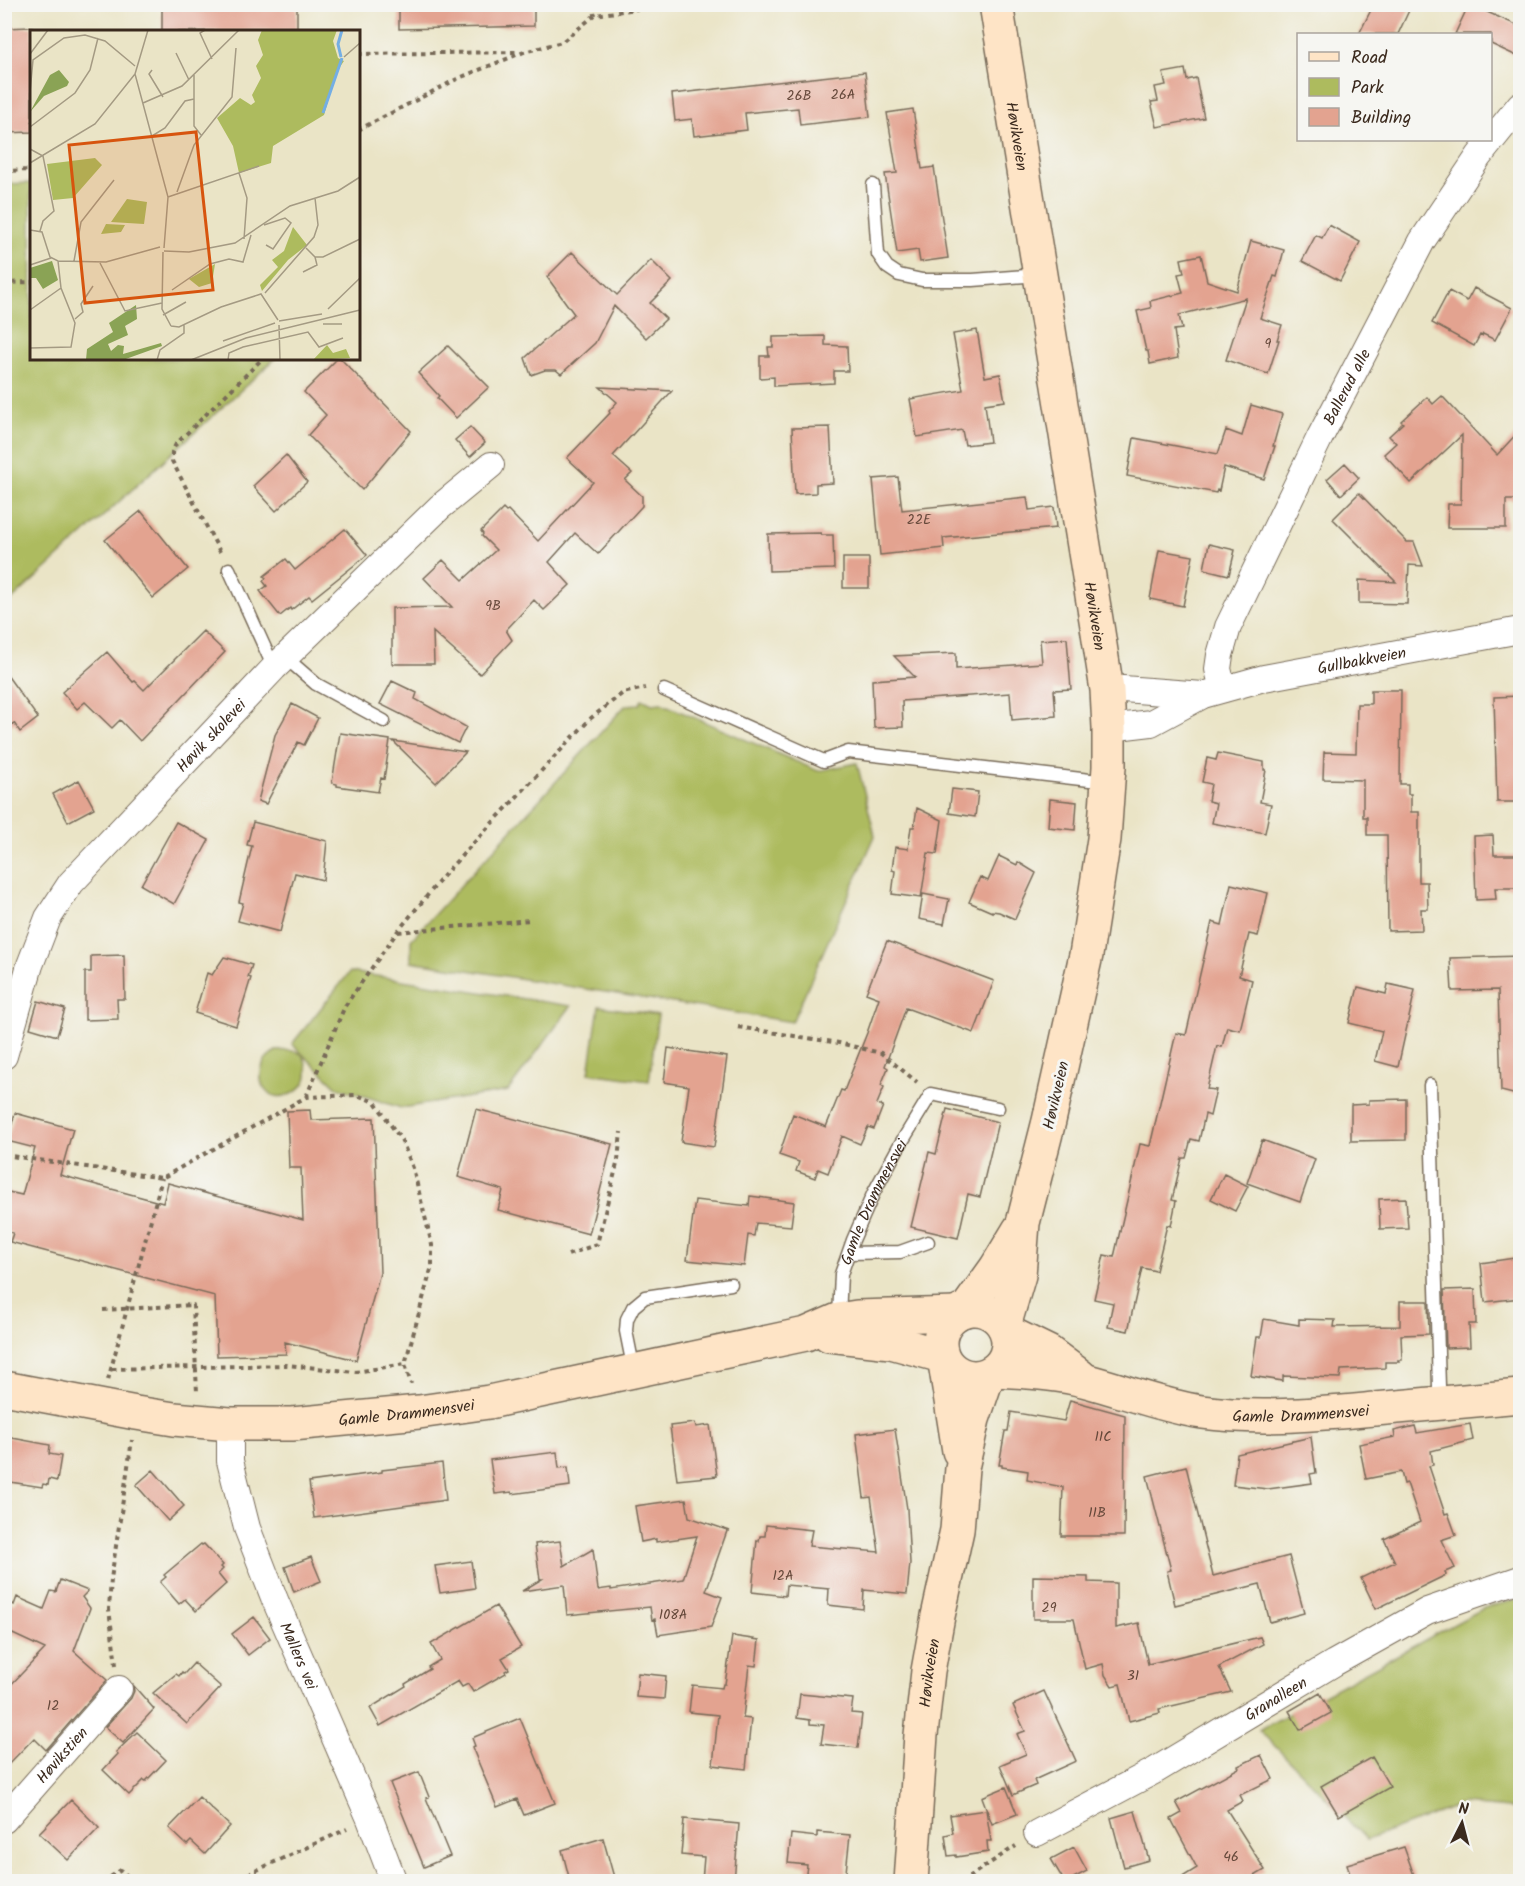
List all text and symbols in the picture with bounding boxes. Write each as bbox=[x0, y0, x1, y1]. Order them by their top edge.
inset map bbox=[30, 30, 360, 360]
legend bbox=[1297, 33, 1492, 141]
text: Road bbox=[1351, 44, 1388, 73]
text: Park bbox=[1351, 74, 1384, 103]
house number: 26A bbox=[831, 84, 855, 106]
house number: 26B bbox=[787, 85, 811, 107]
street label: Høvikveien bbox=[998, 100, 1034, 173]
text: Building bbox=[1351, 104, 1411, 133]
house number: 9 bbox=[1265, 333, 1272, 355]
street label: Ballerud alle bbox=[1317, 345, 1378, 430]
house number: 22E bbox=[907, 509, 932, 531]
street label: Høvikveien bbox=[1076, 580, 1112, 653]
house number: 9B bbox=[485, 595, 501, 617]
street label: Gullbakkveien bbox=[1315, 641, 1408, 682]
street label: Høvik skolevei bbox=[171, 693, 253, 779]
street label: Høvikveien bbox=[1036, 1059, 1076, 1132]
street label: Gamle Drammensvei bbox=[834, 1134, 915, 1269]
street label: Gamle Drammensvei bbox=[337, 1393, 477, 1434]
street label: Gamle Drammensvei bbox=[1232, 1398, 1371, 1430]
house number: 11C bbox=[1094, 1426, 1112, 1448]
house number: 11B bbox=[1088, 1502, 1106, 1524]
house number: 12A bbox=[772, 1565, 794, 1587]
house number: 29 bbox=[1042, 1597, 1057, 1619]
house number: 108A bbox=[659, 1604, 687, 1626]
street label: Møllers vei bbox=[272, 1619, 324, 1695]
street label: Høvikveien bbox=[913, 1636, 948, 1709]
house number: 31 bbox=[1127, 1665, 1139, 1687]
street label: Granalleen bbox=[1240, 1671, 1312, 1728]
house number: 12 bbox=[47, 1695, 59, 1717]
street label: Høvikstien bbox=[30, 1722, 95, 1790]
north arrow bbox=[1432, 1793, 1492, 1853]
text: N bbox=[1457, 1797, 1470, 1823]
house number: 46 bbox=[1223, 1846, 1239, 1868]

